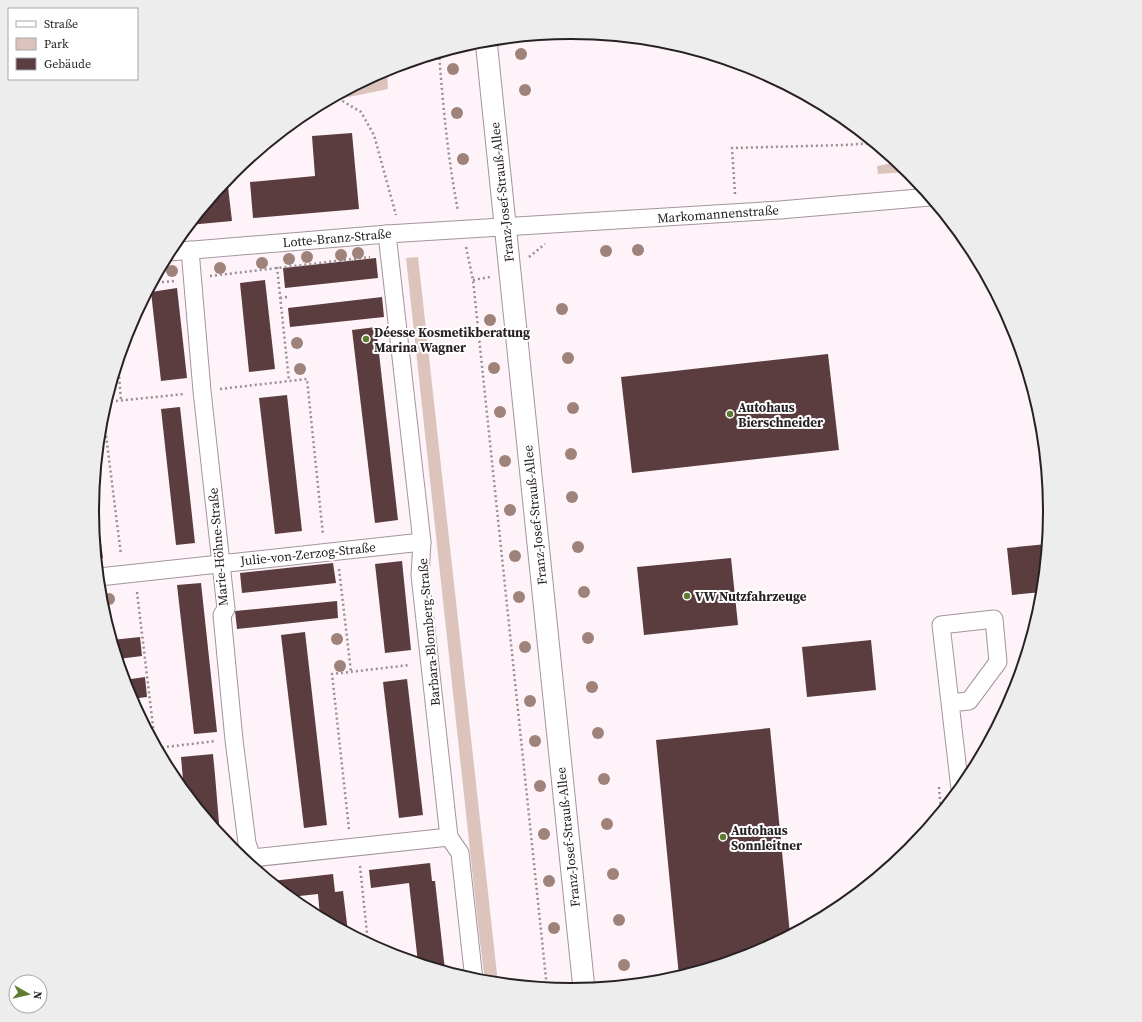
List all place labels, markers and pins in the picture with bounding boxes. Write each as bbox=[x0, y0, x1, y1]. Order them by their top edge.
place label: Déesse Kosmetikberatung Marina Wagner bbox=[374, 324, 530, 356]
marker: Déesse Kosmetikberatung Marina Wagner bbox=[361, 334, 371, 344]
place label: Autohaus Bierschneider bbox=[738, 399, 824, 431]
marker: Autohaus Bierschneider bbox=[725, 409, 735, 419]
place label: VW Nutzfahrzeuge bbox=[695, 588, 807, 605]
marker: VW Nutzfahrzeuge bbox=[682, 591, 692, 601]
place label: Autohaus Sonnleitner bbox=[731, 822, 803, 854]
marker: Autohaus Sonnleitner bbox=[718, 832, 728, 842]

